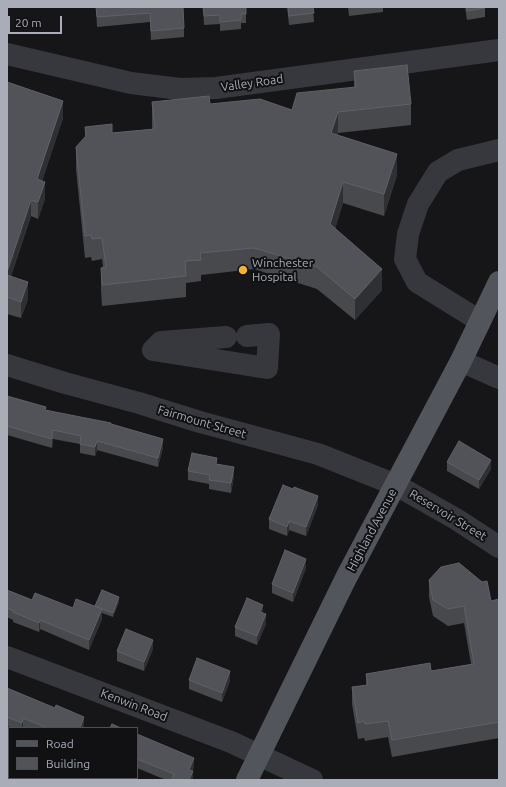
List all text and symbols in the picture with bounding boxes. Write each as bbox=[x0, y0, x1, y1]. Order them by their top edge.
scale bar bbox=[10, 8, 64, 34]
text: 20 m bbox=[15, 16, 42, 29]
street label: Valley Road bbox=[220, 72, 284, 94]
place label: Winchester Hospital bbox=[252, 256, 313, 284]
marker: Winchester Hospital bbox=[237, 264, 249, 276]
street label: Fairmount Street bbox=[156, 402, 248, 442]
street label: Highland Avenue bbox=[344, 486, 400, 574]
street label: Reservoir Street bbox=[407, 486, 489, 544]
street label: Kenwin Road bbox=[99, 686, 169, 724]
legend bbox=[8, 727, 138, 779]
text: Road bbox=[46, 737, 74, 750]
text: Building bbox=[46, 757, 90, 770]

